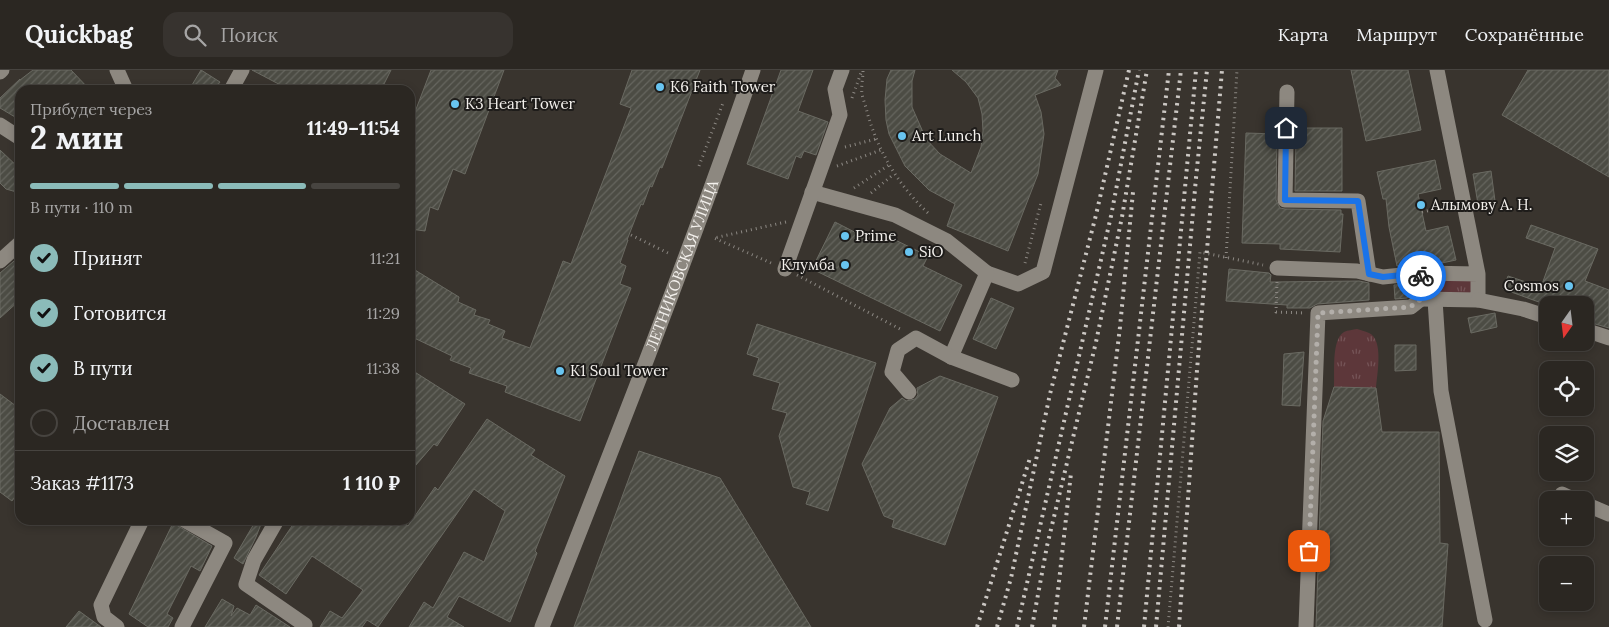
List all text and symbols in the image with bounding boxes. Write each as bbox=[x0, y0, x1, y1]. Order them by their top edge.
search box bbox=[163, 12, 513, 57]
text: Quickbag bbox=[25, 19, 133, 50]
icon: search bbox=[181, 21, 209, 49]
text: Поиск bbox=[221, 23, 278, 47]
text: Карта bbox=[1278, 23, 1328, 46]
text: Маршрут bbox=[1356, 23, 1437, 46]
text: Сохранённые bbox=[1465, 23, 1584, 46]
place label: К6 Faith Tower bbox=[670, 77, 776, 96]
marker: К6 Faith Tower bbox=[654, 81, 666, 93]
place label: К3 Heart Tower bbox=[465, 94, 576, 113]
marker: К3 Heart Tower bbox=[449, 98, 461, 110]
text: Прибудет через bbox=[30, 99, 152, 119]
pin bbox=[1265, 107, 1307, 149]
icon: home bbox=[1272, 114, 1300, 142]
text: 11:49–11:54 bbox=[307, 116, 400, 140]
text: 2 мин bbox=[30, 117, 123, 158]
place label: Art Lunch bbox=[911, 126, 981, 145]
marker: Art Lunch bbox=[896, 130, 908, 142]
street label: ЛЕТНИКОВСКАЯ УЛИЦА bbox=[641, 177, 722, 353]
place label: Алымову А. Н. bbox=[1430, 195, 1532, 214]
text: В пути · 110 m bbox=[30, 197, 133, 217]
marker: Алымову А. Н. bbox=[1415, 199, 1427, 211]
place label: Prime bbox=[855, 226, 896, 245]
marker: Prime bbox=[839, 230, 851, 242]
place label: SiO bbox=[919, 242, 943, 261]
icon: check bbox=[30, 244, 58, 272]
text: Принят bbox=[73, 246, 142, 270]
marker: SiO bbox=[903, 246, 915, 258]
text: 11:21 bbox=[370, 248, 400, 268]
courier bbox=[1396, 251, 1446, 301]
place label: Клумба bbox=[781, 255, 835, 274]
marker: Клумба bbox=[839, 259, 851, 271]
icon: bike bbox=[1407, 262, 1435, 290]
place label: Cosmos bbox=[1504, 276, 1559, 295]
marker: Cosmos bbox=[1563, 280, 1575, 292]
north arrow bbox=[1539, 296, 1594, 351]
map controls bbox=[1539, 296, 1594, 611]
icon: check bbox=[30, 299, 58, 327]
text: Готовится bbox=[73, 301, 167, 325]
text: 11:29 bbox=[367, 303, 400, 323]
icon: check bbox=[30, 354, 58, 382]
text: В пути bbox=[73, 356, 133, 380]
text: 11:38 bbox=[366, 358, 400, 378]
place label: К1 Soul Tower bbox=[570, 361, 668, 380]
button: locate bbox=[1539, 361, 1594, 416]
marker: К1 Soul Tower bbox=[554, 365, 566, 377]
text: Доставлен bbox=[73, 411, 170, 435]
button: layers bbox=[1539, 426, 1594, 481]
text: Заказ #1173 bbox=[30, 471, 134, 495]
text: 1 110 ₽ bbox=[343, 471, 400, 495]
button: + bbox=[1539, 491, 1594, 546]
pin bbox=[1288, 530, 1330, 572]
icon: bag bbox=[1295, 537, 1323, 565]
button: − bbox=[1539, 556, 1594, 611]

